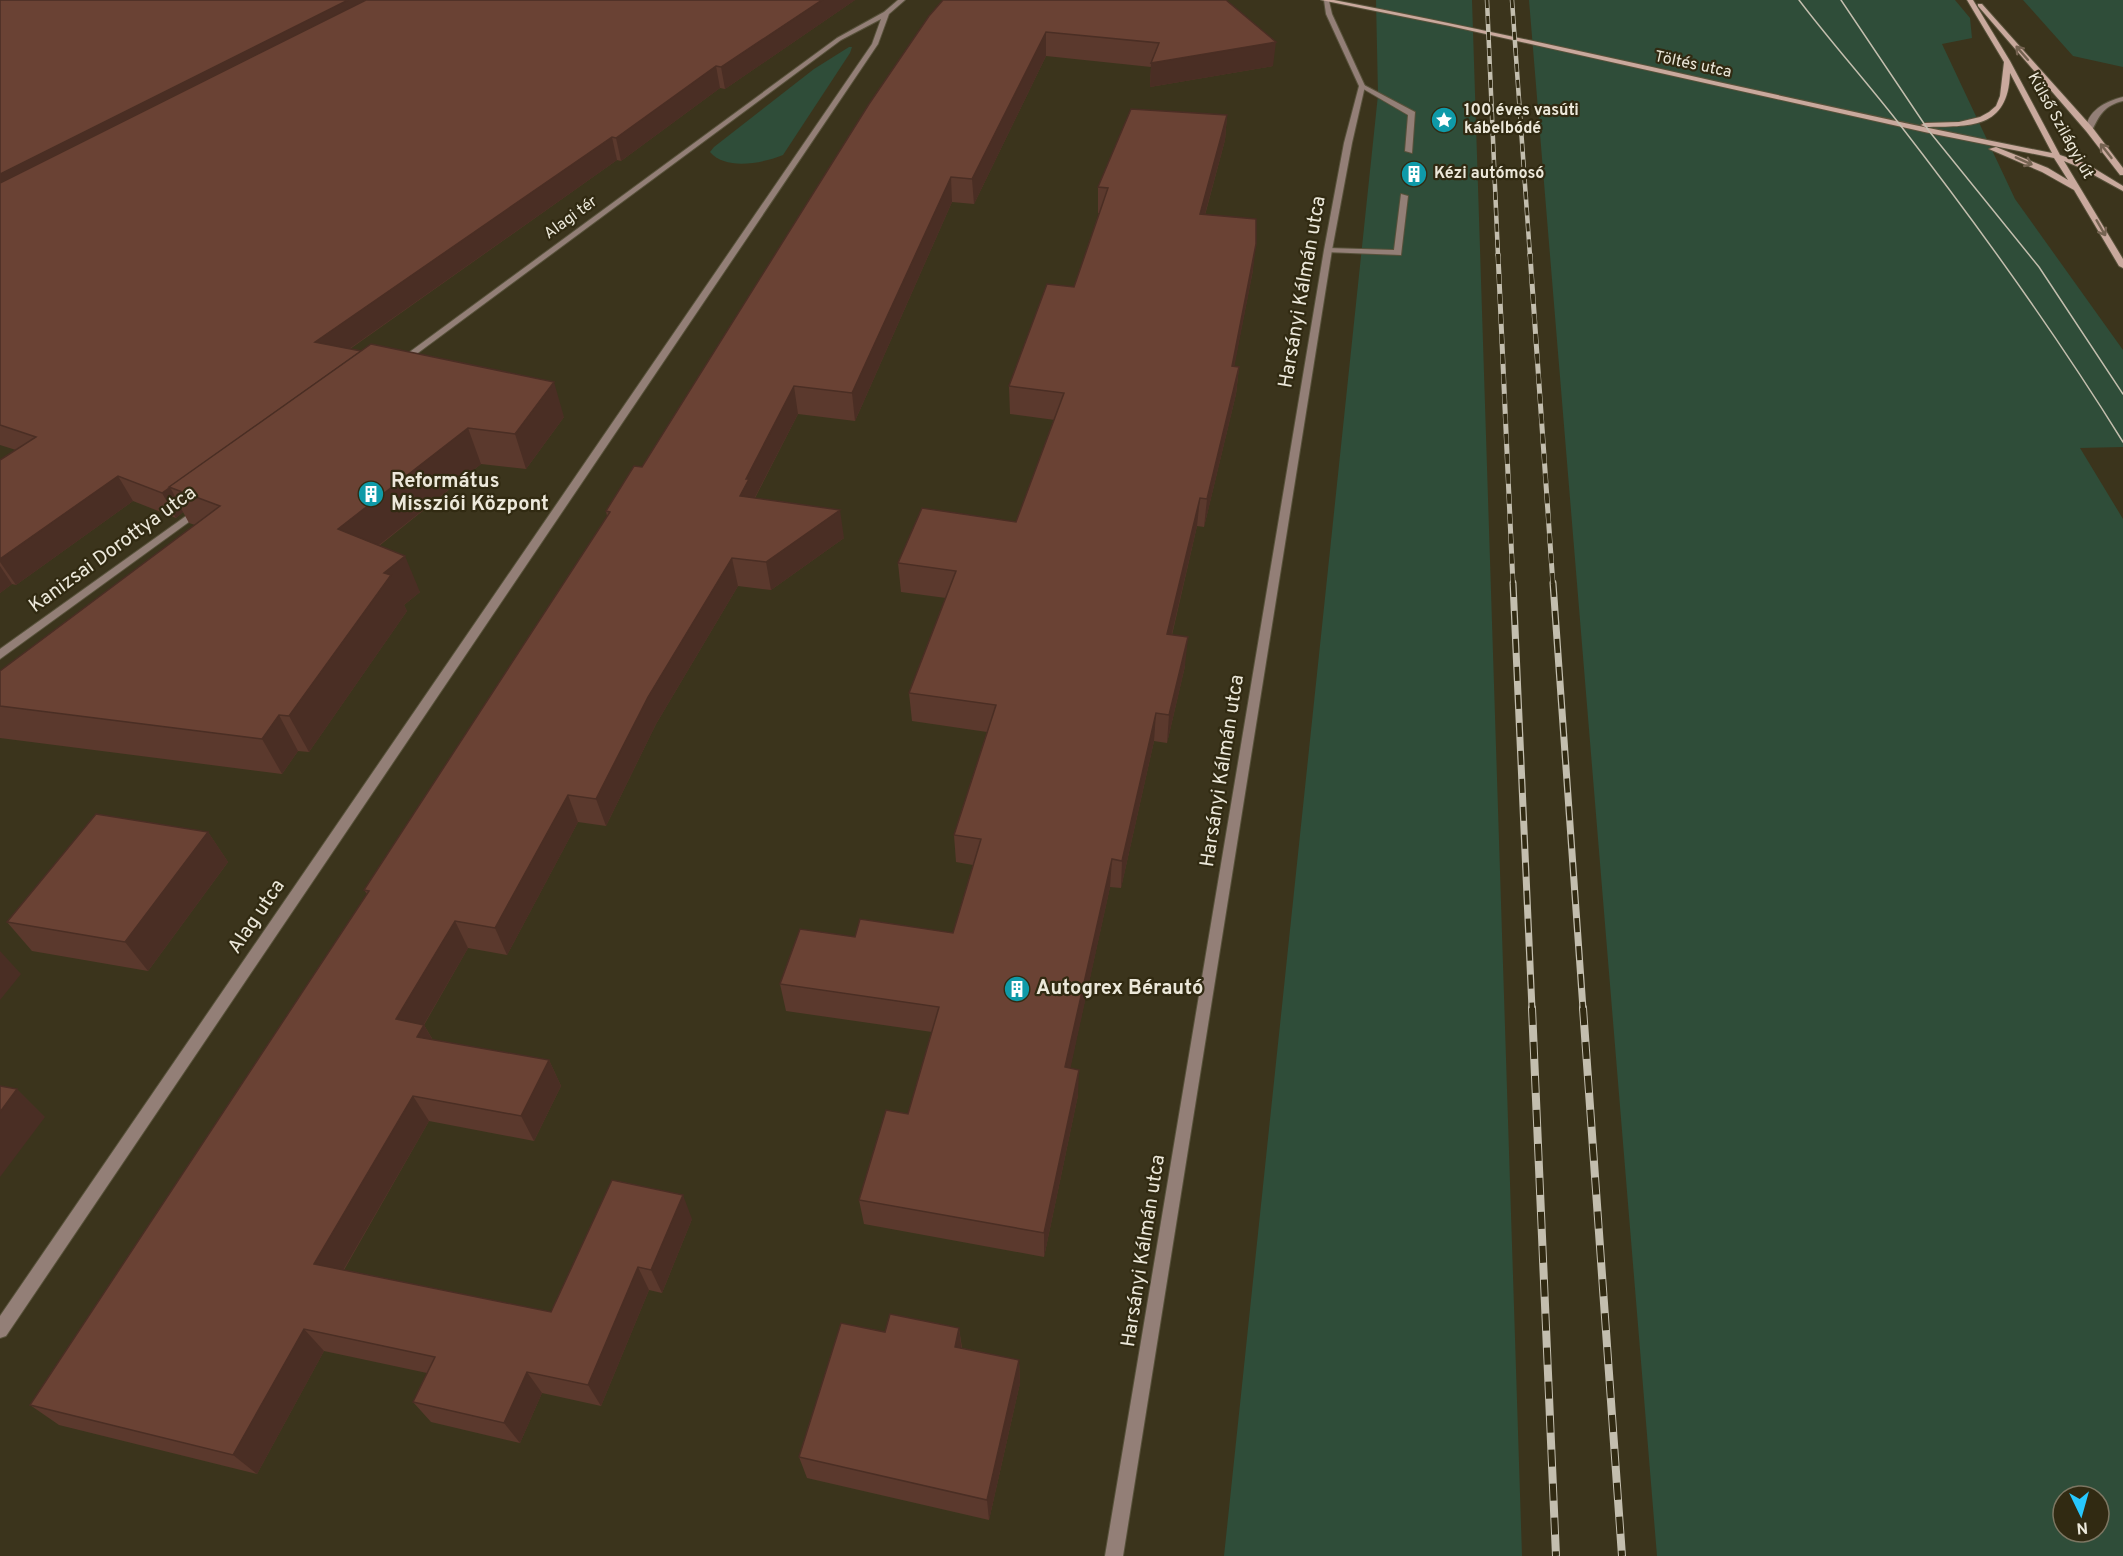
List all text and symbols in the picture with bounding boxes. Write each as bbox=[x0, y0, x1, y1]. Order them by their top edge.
one-way arrow bbox=[2016, 46, 2030, 62]
street label: Töltés utca bbox=[1653, 47, 1733, 83]
street label: Külső Szilágyi út bbox=[2023, 69, 2097, 183]
place label: 100 éves vasúti kábelbódé bbox=[1464, 101, 1579, 139]
place icon: 100 éves vasúti kábelbódé bbox=[1429, 105, 1459, 135]
one-way arrow bbox=[2099, 143, 2112, 159]
one-way arrow bbox=[2015, 156, 2033, 167]
building icon: Kézi autómosó bbox=[1399, 159, 1429, 189]
place label: Kézi autómosó bbox=[1434, 164, 1544, 184]
street label: Alagi tér bbox=[540, 192, 602, 244]
street label: Harsányi Kálmán utca bbox=[1273, 194, 1333, 390]
one-way arrow bbox=[2095, 219, 2107, 236]
place label: Református Missziói Központ bbox=[391, 469, 549, 518]
building icon: Református Missziói Központ bbox=[356, 479, 386, 509]
street label: Kanizsai Dorottya utca bbox=[24, 480, 202, 620]
street label: Harsányi Kálmán utca bbox=[1195, 673, 1251, 869]
street label: Alag utca bbox=[223, 875, 291, 959]
building icon: Autogrex Bérautó bbox=[1002, 974, 1032, 1004]
place label: Autogrex Bérautó bbox=[1036, 976, 1203, 1002]
street label: Harsányi Kálmán utca bbox=[1116, 1153, 1172, 1349]
north arrow bbox=[2051, 1484, 2111, 1544]
text: N bbox=[2076, 1516, 2089, 1537]

